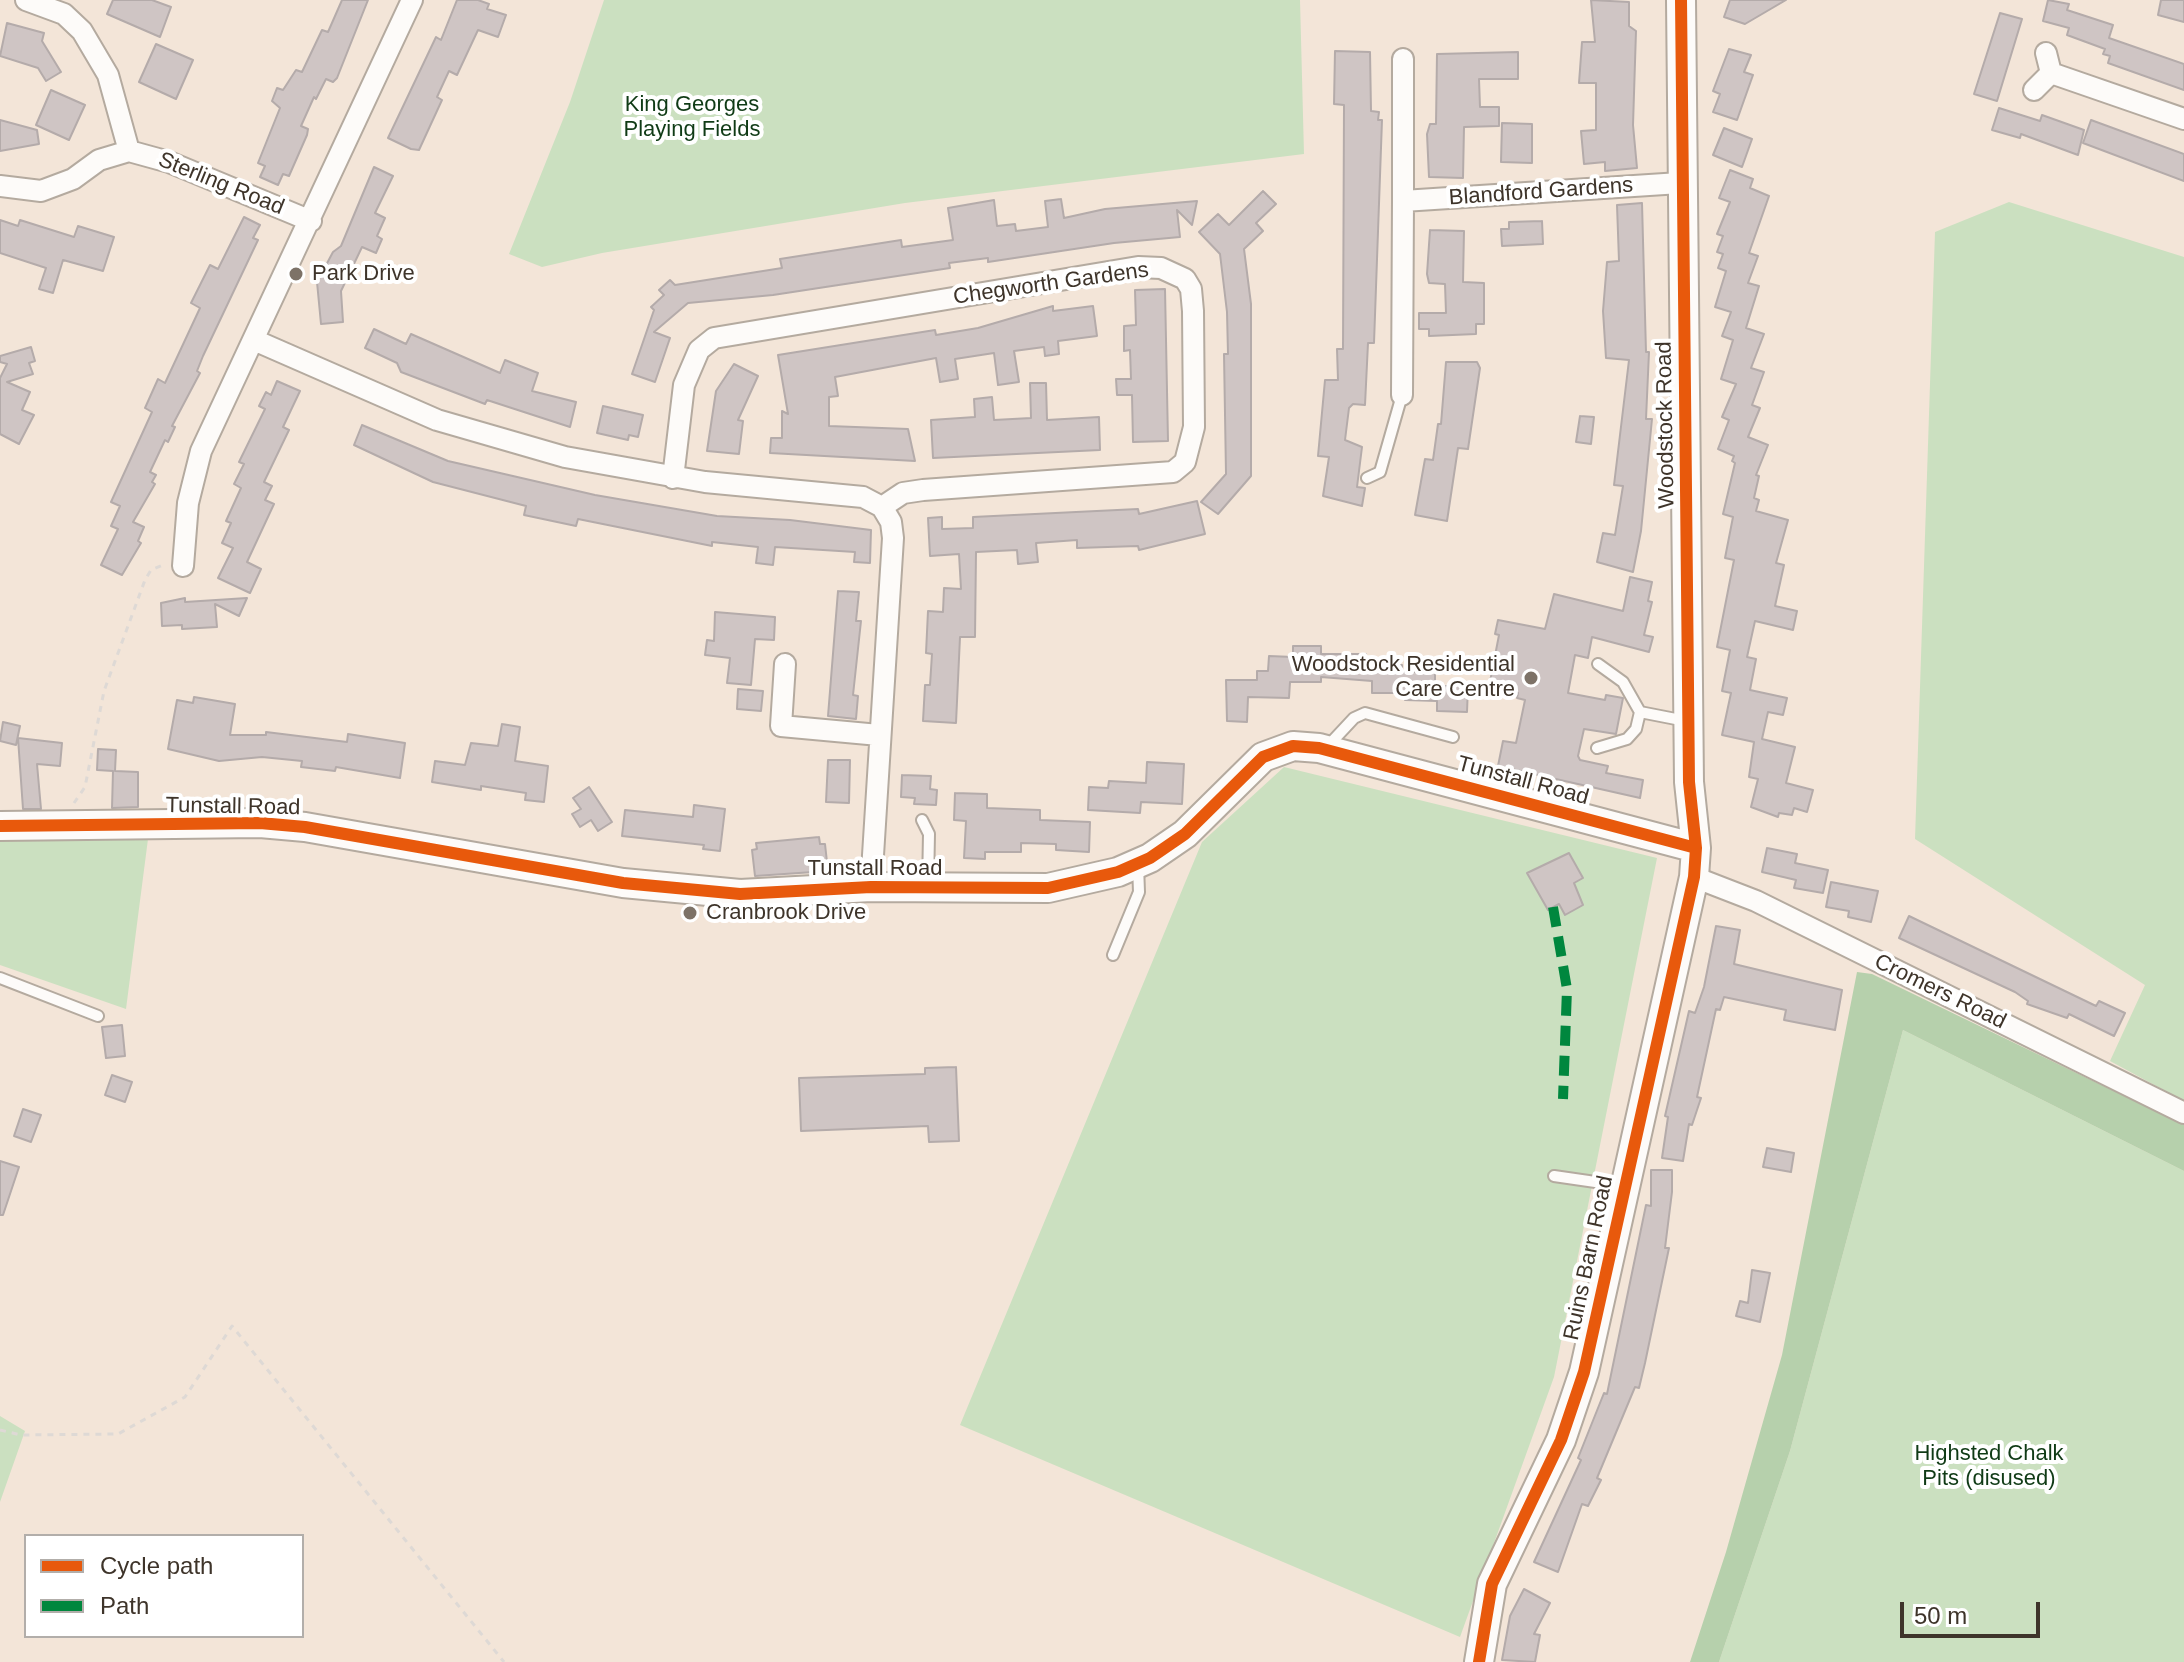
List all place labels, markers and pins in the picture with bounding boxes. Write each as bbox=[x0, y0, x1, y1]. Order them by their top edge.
place label: Park Drive bbox=[312, 261, 415, 287]
marker: Park Drive bbox=[287, 265, 305, 283]
place label: Woodstock Residential Care Centre bbox=[1292, 652, 1515, 704]
marker: Woodstock Residential Care Centre bbox=[1522, 669, 1540, 687]
place label: Cranbrook Drive bbox=[706, 900, 866, 926]
marker: Cranbrook Drive bbox=[681, 904, 699, 922]

